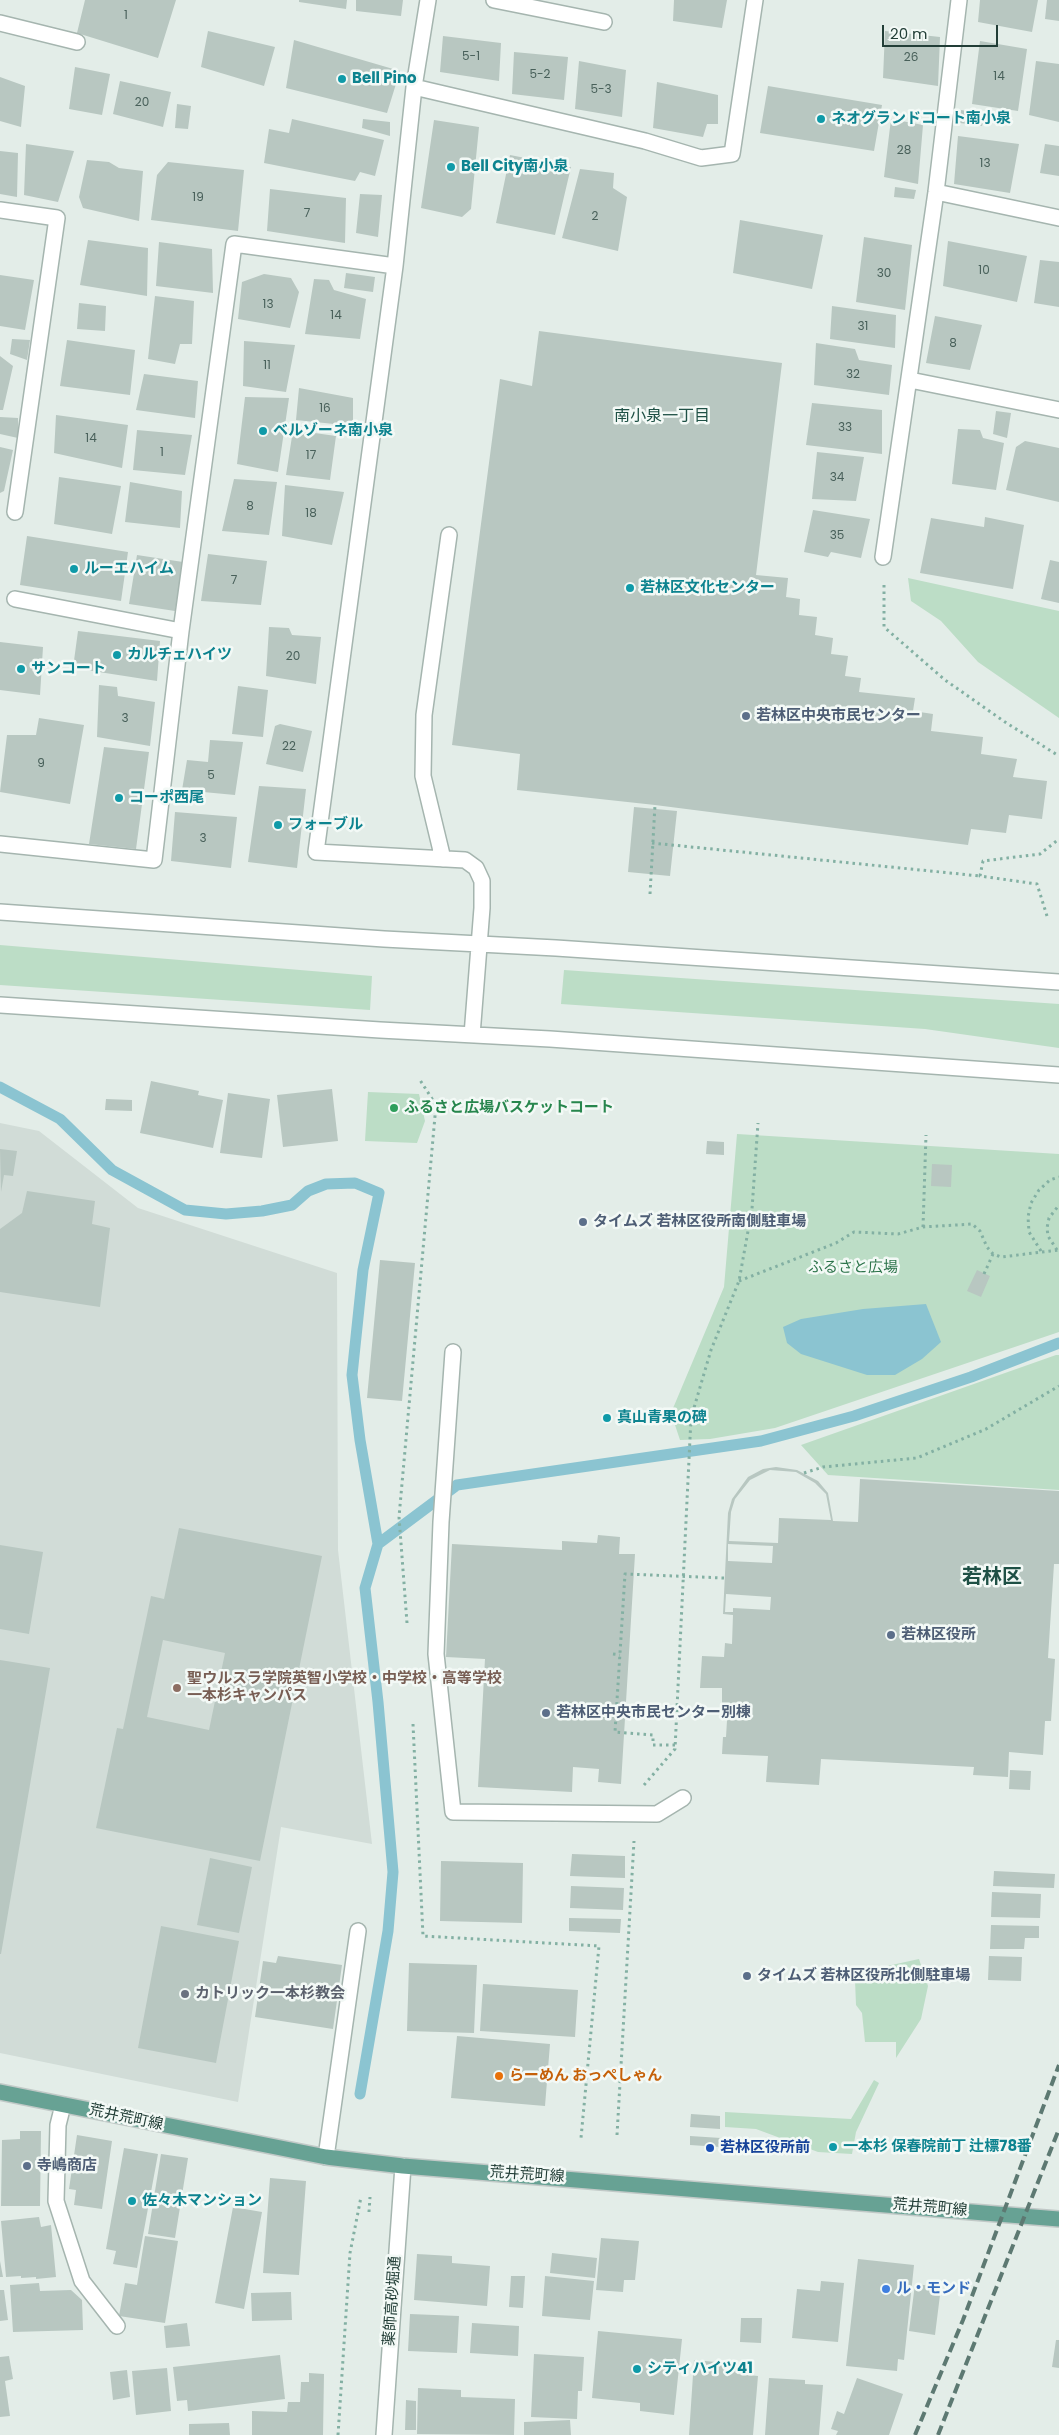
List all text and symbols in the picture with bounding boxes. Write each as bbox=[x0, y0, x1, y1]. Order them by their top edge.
house number: 1 bbox=[124, 9, 128, 23]
scale bar bbox=[884, 15, 1000, 47]
text: 20 m bbox=[890, 23, 928, 44]
house number: 5-1 bbox=[462, 50, 480, 64]
house number: 26 bbox=[904, 51, 918, 65]
house number: 5-2 bbox=[529, 68, 551, 82]
place label: Bell Pino bbox=[352, 70, 417, 88]
house number: 14 bbox=[993, 70, 1005, 84]
marker: Bell Pino bbox=[336, 73, 348, 85]
house number: 5-3 bbox=[590, 83, 612, 97]
house number: 20 bbox=[135, 96, 149, 110]
place label: ネオグランドコート南小泉 bbox=[831, 110, 1011, 128]
marker: ネオグランドコート南小泉 bbox=[815, 113, 827, 125]
house number: 28 bbox=[897, 144, 911, 158]
house number: 13 bbox=[980, 157, 990, 171]
place label: Bell City南小泉 bbox=[461, 158, 569, 176]
marker: Bell City南小泉 bbox=[445, 161, 457, 173]
house number: 19 bbox=[192, 191, 204, 205]
house number: 7 bbox=[304, 207, 310, 221]
house number: 2 bbox=[592, 210, 598, 224]
house number: 10 bbox=[978, 264, 990, 278]
house number: 30 bbox=[877, 267, 891, 281]
house number: 13 bbox=[263, 298, 273, 312]
house number: 14 bbox=[330, 309, 342, 323]
house number: 31 bbox=[858, 320, 868, 334]
house number: 8 bbox=[949, 337, 957, 351]
house number: 11 bbox=[263, 359, 271, 373]
house number: 32 bbox=[846, 368, 860, 382]
house number: 16 bbox=[319, 402, 331, 416]
district label: 南小泉一丁目 bbox=[614, 407, 710, 427]
house number: 33 bbox=[838, 421, 852, 435]
place label: ベルゾーネ南小泉 bbox=[273, 422, 393, 440]
marker: ベルゾーネ南小泉 bbox=[257, 425, 269, 437]
house number: 14 bbox=[85, 432, 97, 446]
house number: 1 bbox=[160, 446, 164, 460]
house number: 17 bbox=[306, 449, 316, 463]
house number: 34 bbox=[830, 471, 844, 485]
house number: 8 bbox=[246, 500, 254, 514]
house number: 18 bbox=[305, 507, 317, 521]
house number: 35 bbox=[830, 529, 844, 543]
place label: ルーエハイム bbox=[84, 560, 174, 578]
marker: ルーエハイム bbox=[68, 563, 80, 575]
house number: 7 bbox=[231, 574, 237, 588]
place label: 若林区文化センター bbox=[640, 579, 775, 597]
marker: 若林区文化センター bbox=[624, 582, 636, 594]
place label: カルチェハイツ bbox=[127, 646, 232, 664]
marker: カルチェハイツ bbox=[111, 649, 123, 661]
house number: 20 bbox=[286, 650, 300, 664]
place label: サンコート bbox=[31, 660, 106, 678]
marker: サンコート bbox=[15, 663, 27, 675]
place label: 若林区中央市民センター bbox=[756, 707, 921, 725]
marker: 若林区中央市民センター bbox=[740, 710, 752, 722]
house number: 3 bbox=[121, 712, 129, 726]
house number: 22 bbox=[282, 740, 296, 754]
house number: 9 bbox=[37, 757, 45, 771]
house number: 5 bbox=[207, 769, 215, 783]
place label: コーポ西尾 bbox=[129, 789, 204, 807]
marker: コーポ西尾 bbox=[113, 792, 125, 804]
place label: フォーブル bbox=[288, 816, 363, 834]
marker: フォーブル bbox=[272, 819, 284, 831]
house number: 3 bbox=[199, 832, 207, 846]
place label: ふるさと広場バスケットコート bbox=[404, 1099, 614, 1117]
marker: ふるさと広場バスケットコート bbox=[388, 1102, 400, 1114]
place label: タイムズ 若林区役所南側駐車場 bbox=[593, 1213, 806, 1231]
marker: タイムズ 若林区役所南側駐車場 bbox=[577, 1216, 589, 1228]
park label: ふるさと広場 bbox=[808, 1259, 898, 1277]
place label: 真山青果の碑 bbox=[617, 1409, 707, 1427]
marker: 真山青果の碑 bbox=[601, 1412, 613, 1424]
district label: 若林区 bbox=[962, 1566, 1022, 1590]
place label: 若林区役所 bbox=[901, 1626, 976, 1644]
marker: 若林区役所 bbox=[885, 1629, 897, 1641]
place label: 聖ウルスラ学院英智小学校・中学校・高等学校 一本杉キャンパス bbox=[187, 1670, 502, 1705]
marker: 聖ウルスラ学院英智小学校・中学校・高等学校 一本杉キャンパス bbox=[171, 1682, 183, 1694]
place label: 若林区中央市民センター別棟 bbox=[556, 1704, 751, 1722]
marker: 若林区中央市民センター別棟 bbox=[540, 1707, 552, 1719]
place label: タイムズ 若林区役所北側駐車場 bbox=[757, 1967, 970, 1985]
marker: タイムズ 若林区役所北側駐車場 bbox=[741, 1970, 753, 1982]
place label: カトリック一本杉教会 bbox=[195, 1985, 345, 2003]
marker: カトリック一本杉教会 bbox=[179, 1988, 191, 2000]
place label: らーめん おっぺしゃん bbox=[509, 2067, 662, 2085]
marker: らーめん おっぺしゃん bbox=[493, 2070, 505, 2082]
street label: 荒井荒町線 bbox=[87, 2101, 165, 2135]
place label: 一本杉 保春院前丁 辻標78番 bbox=[843, 2138, 1032, 2156]
place label: 若林区役所前 bbox=[720, 2139, 810, 2157]
marker: 一本杉 保春院前丁 辻標78番 bbox=[827, 2141, 839, 2153]
marker: 若林区役所前 bbox=[704, 2142, 716, 2154]
place label: 寺嶋商店 bbox=[37, 2157, 97, 2175]
marker: 寺嶋商店 bbox=[21, 2160, 33, 2172]
street label: 荒井荒町線 bbox=[489, 2163, 565, 2187]
place label: 佐々木マンション bbox=[142, 2192, 262, 2210]
marker: 佐々木マンション bbox=[126, 2195, 138, 2207]
street label: 荒井荒町線 bbox=[892, 2196, 968, 2220]
street label: 薬師高砂堀通 bbox=[381, 2255, 405, 2347]
place label: ル・モンド bbox=[896, 2280, 971, 2298]
marker: ル・モンド bbox=[880, 2283, 892, 2295]
place label: シティハイツ41 bbox=[647, 2360, 753, 2378]
marker: シティハイツ41 bbox=[631, 2363, 643, 2375]

